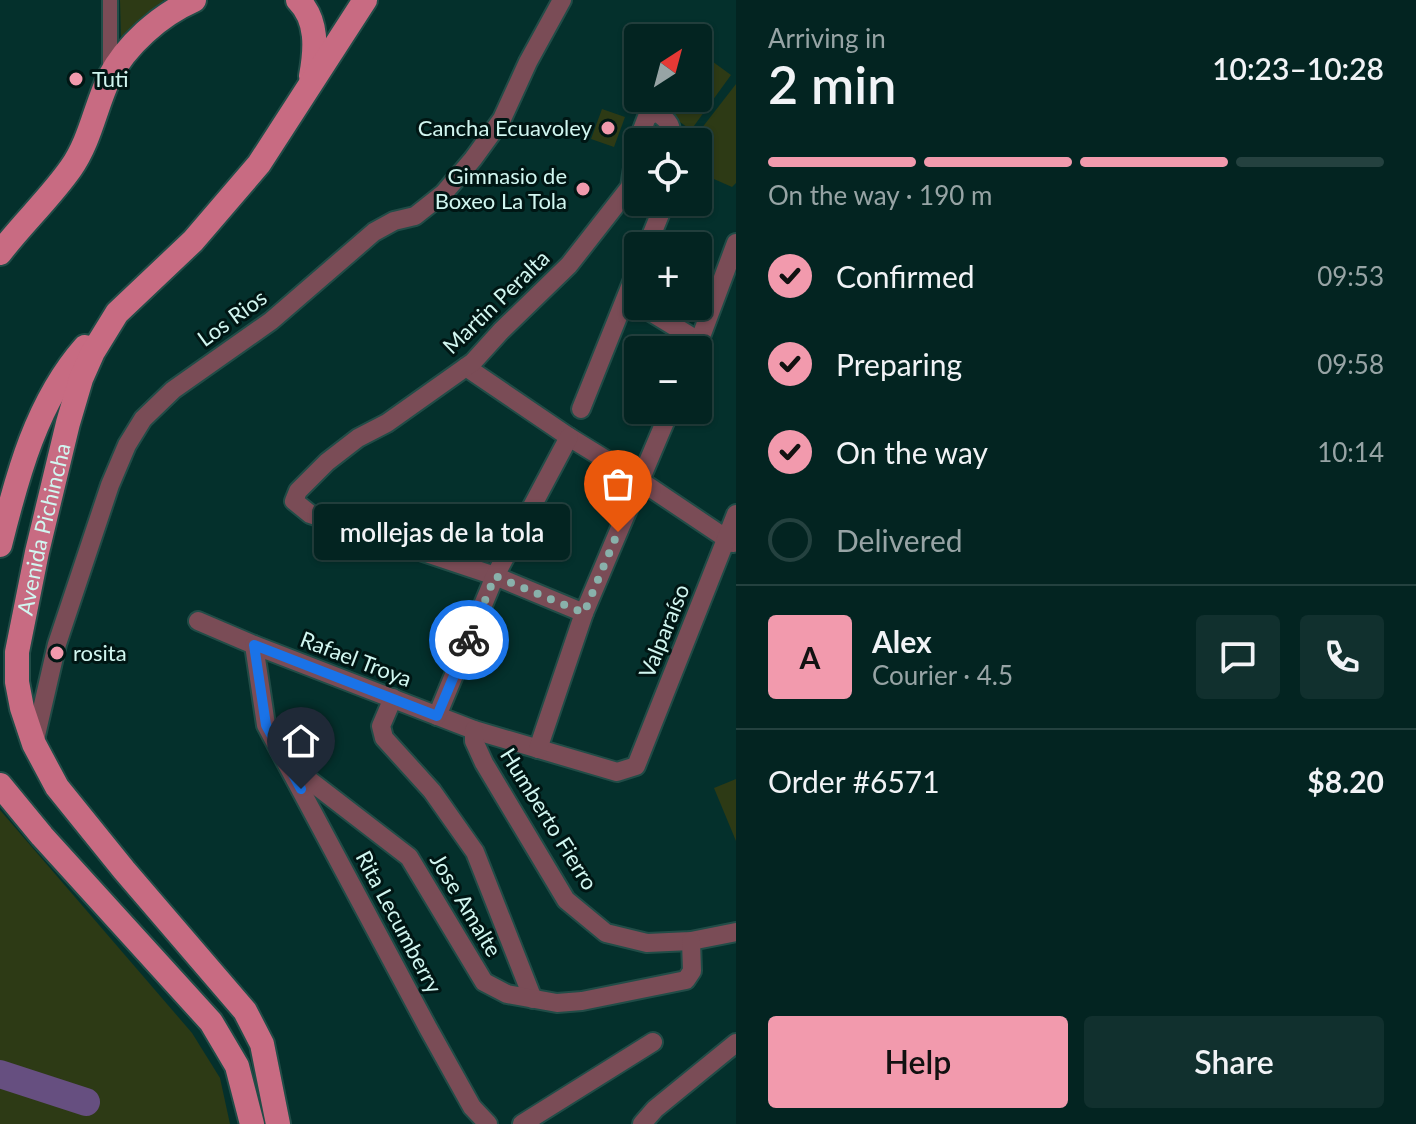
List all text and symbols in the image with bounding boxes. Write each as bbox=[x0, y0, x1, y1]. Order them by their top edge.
text: Arriving in bbox=[768, 22, 886, 54]
north arrow bbox=[624, 24, 712, 112]
map controls bbox=[624, 24, 712, 424]
text: 10:23–10:28 bbox=[1212, 50, 1384, 86]
text: 2 min bbox=[768, 53, 896, 115]
place label: Tuti bbox=[92, 65, 129, 92]
marker: Tuti bbox=[67, 70, 85, 88]
place label: Cancha Ecuavoley bbox=[418, 114, 593, 141]
marker: Cancha Ecuavoley bbox=[599, 119, 617, 137]
button: locate bbox=[624, 128, 712, 216]
place label: Gimnasio de Boxeo La Tola bbox=[435, 162, 567, 214]
text: On the way · 190 m bbox=[768, 179, 992, 211]
marker: Gimnasio de Boxeo La Tola bbox=[574, 180, 592, 198]
button: + bbox=[624, 232, 712, 320]
street label: Martin Peralta bbox=[437, 244, 554, 359]
icon: check bbox=[768, 254, 812, 298]
text: Confirmed bbox=[836, 258, 975, 294]
text: 09:53 bbox=[1317, 260, 1384, 292]
street label: Los Rios bbox=[192, 283, 272, 352]
button: − bbox=[624, 336, 712, 424]
icon: check bbox=[768, 342, 812, 386]
text: Preparing bbox=[836, 346, 962, 382]
text: 09:58 bbox=[1317, 348, 1384, 380]
icon: check bbox=[768, 430, 812, 474]
text: On the way bbox=[836, 434, 988, 470]
text: 10:14 bbox=[1317, 436, 1384, 468]
street label: Avenida Pichincha bbox=[11, 440, 76, 617]
pin bbox=[584, 450, 652, 532]
icon: bag bbox=[596, 462, 640, 506]
callout: mollejas de la tola bbox=[314, 504, 570, 560]
text: mollejas de la tola bbox=[340, 516, 544, 548]
text: Delivered bbox=[836, 522, 963, 558]
street label: Valparaíso bbox=[633, 580, 695, 682]
courier bbox=[429, 600, 509, 680]
button: chat bbox=[1196, 615, 1280, 699]
button: phone bbox=[1300, 615, 1384, 699]
icon: bike bbox=[447, 618, 491, 662]
text: Alex bbox=[872, 623, 932, 659]
street label: Rafael Troya bbox=[297, 625, 416, 692]
place label: rosita bbox=[73, 639, 127, 666]
text: A bbox=[800, 639, 820, 675]
marker: rosita bbox=[48, 644, 66, 662]
text: Courier · 4.5 bbox=[872, 659, 1013, 691]
pin bbox=[267, 707, 335, 789]
icon: home bbox=[279, 719, 323, 763]
street label: Humberto Fierro bbox=[495, 743, 604, 895]
text: Order #6571 bbox=[768, 763, 940, 799]
text: $8.20 bbox=[1307, 763, 1384, 799]
street label: Rita Lecumberry bbox=[351, 846, 449, 998]
street label: Jose Amalte bbox=[425, 848, 508, 961]
button: Help bbox=[768, 1016, 1068, 1108]
button: Share bbox=[1084, 1016, 1384, 1108]

